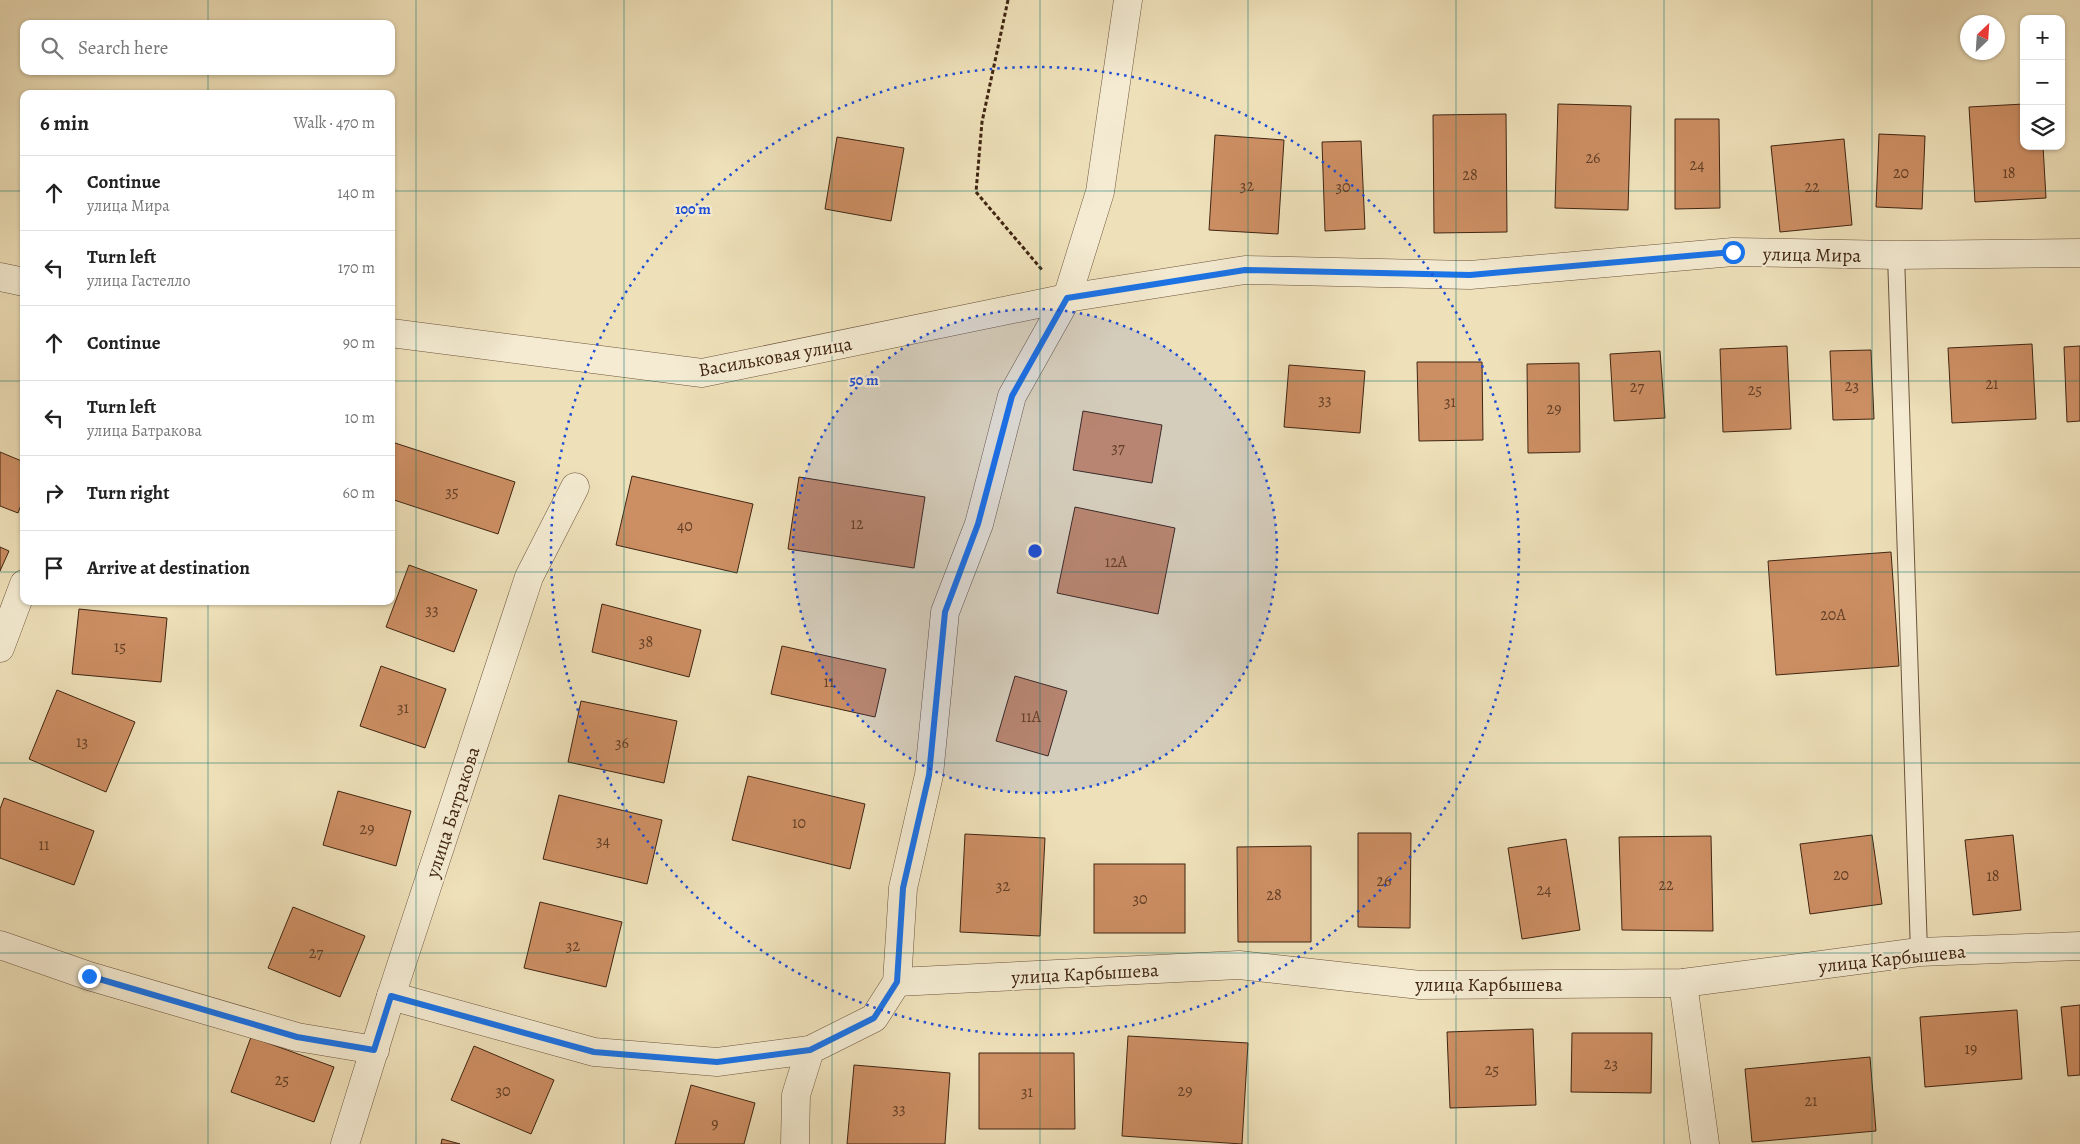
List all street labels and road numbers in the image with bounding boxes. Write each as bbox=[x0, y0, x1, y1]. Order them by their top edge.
street label: улица Мира bbox=[1762, 241, 1861, 269]
street label: Васильковая улица bbox=[696, 331, 854, 383]
street label: улица Батракова bbox=[419, 743, 486, 882]
street label: улица Карбышева bbox=[1816, 938, 1967, 980]
street label: улица Карбышева bbox=[1010, 957, 1160, 991]
street label: улица Карбышева bbox=[1414, 972, 1563, 998]

